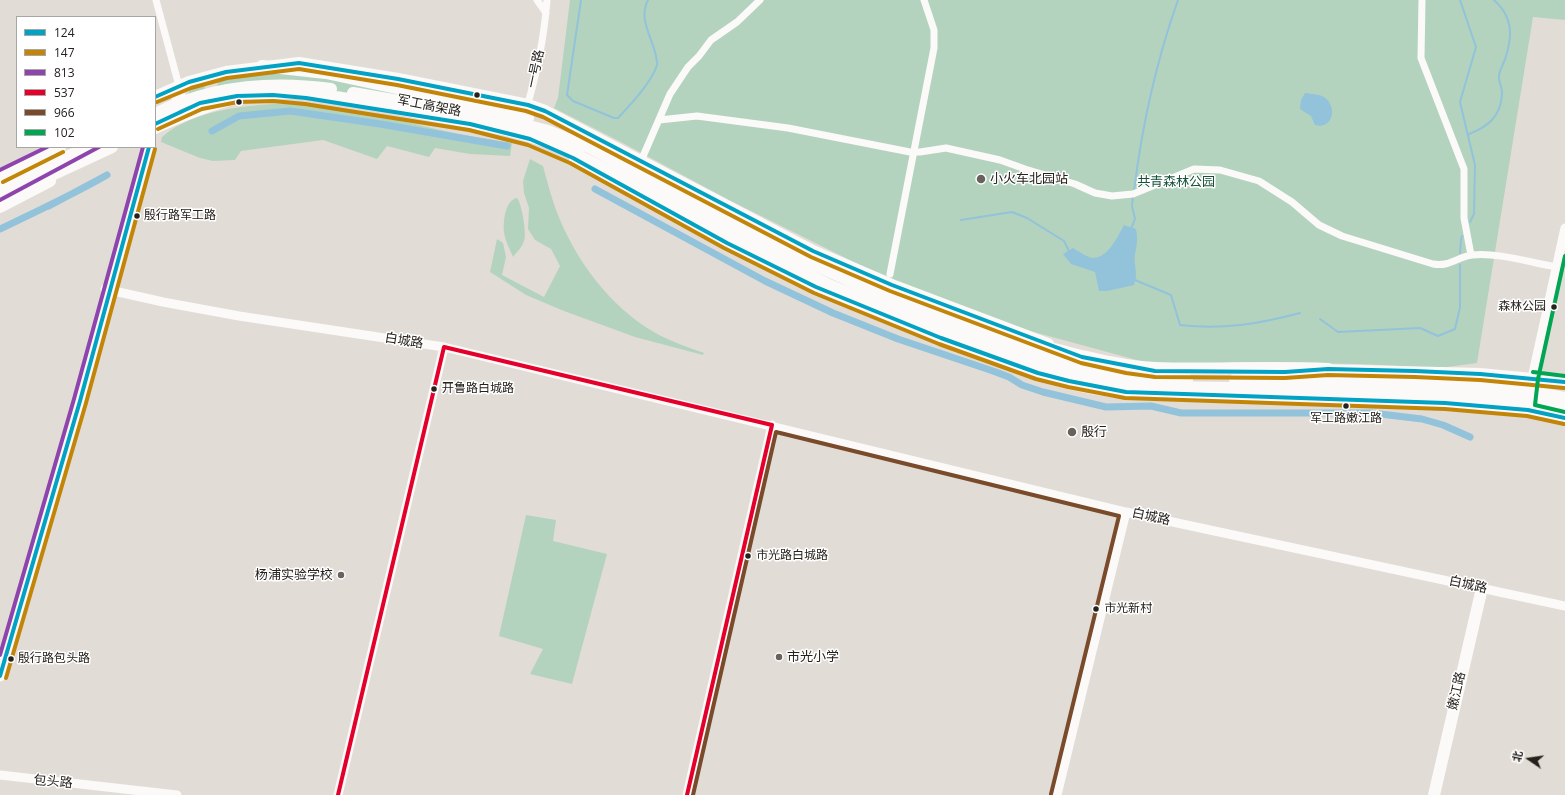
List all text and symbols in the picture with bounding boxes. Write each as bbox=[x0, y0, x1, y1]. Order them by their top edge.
legend bbox=[16, 16, 156, 148]
text: 124 bbox=[54, 24, 75, 41]
text: 147 bbox=[54, 44, 75, 61]
street label: 一号路 bbox=[524, 48, 548, 90]
text: 813 bbox=[54, 64, 75, 81]
text: 537 bbox=[54, 84, 75, 101]
unlabelled marker bbox=[472, 90, 482, 100]
street label: 军工高架路 bbox=[396, 92, 462, 120]
unlabelled marker bbox=[234, 97, 244, 107]
text: 966 bbox=[54, 104, 75, 121]
text: 102 bbox=[54, 124, 75, 141]
place label: 小火车北园站 bbox=[990, 171, 1068, 187]
marker: 小火车北园站 bbox=[975, 173, 987, 185]
park label: 共青森林公园 bbox=[1137, 174, 1215, 190]
place label: 殷行路军工路 bbox=[144, 209, 216, 223]
marker: 殷行路军工路 bbox=[132, 211, 142, 221]
place label: 森林公园 bbox=[1498, 300, 1546, 314]
marker: 森林公园 bbox=[1549, 302, 1559, 312]
street label: 白城路 bbox=[384, 330, 424, 352]
place label: 开鲁路白城路 bbox=[442, 382, 514, 396]
marker: 开鲁路白城路 bbox=[429, 384, 439, 394]
marker: 军工路嫩江路 bbox=[1341, 401, 1351, 411]
place label: 军工路嫩江路 bbox=[1310, 412, 1382, 426]
place label: 殷行 bbox=[1081, 424, 1107, 440]
marker: 殷行 bbox=[1066, 426, 1078, 438]
street label: 白城路 bbox=[1130, 505, 1172, 529]
place label: 市光路白城路 bbox=[756, 549, 828, 563]
marker: 市光路白城路 bbox=[743, 551, 753, 561]
place label: 杨浦实验学校 bbox=[255, 567, 333, 583]
marker: 杨浦实验学校 bbox=[336, 570, 346, 580]
street label: 白城路 bbox=[1447, 573, 1489, 597]
place label: 市光新村 bbox=[1104, 602, 1152, 616]
marker: 市光新村 bbox=[1091, 604, 1101, 614]
place label: 市光小学 bbox=[787, 649, 839, 665]
place label: 殷行路包头路 bbox=[18, 652, 90, 666]
marker: 市光小学 bbox=[774, 652, 784, 662]
marker: 殷行路包头路 bbox=[6, 654, 16, 664]
street label: 嫩江路 bbox=[1445, 670, 1469, 712]
north arrow bbox=[1509, 739, 1549, 779]
text: 北 bbox=[1508, 749, 1525, 763]
street label: 包头路 bbox=[33, 773, 73, 791]

